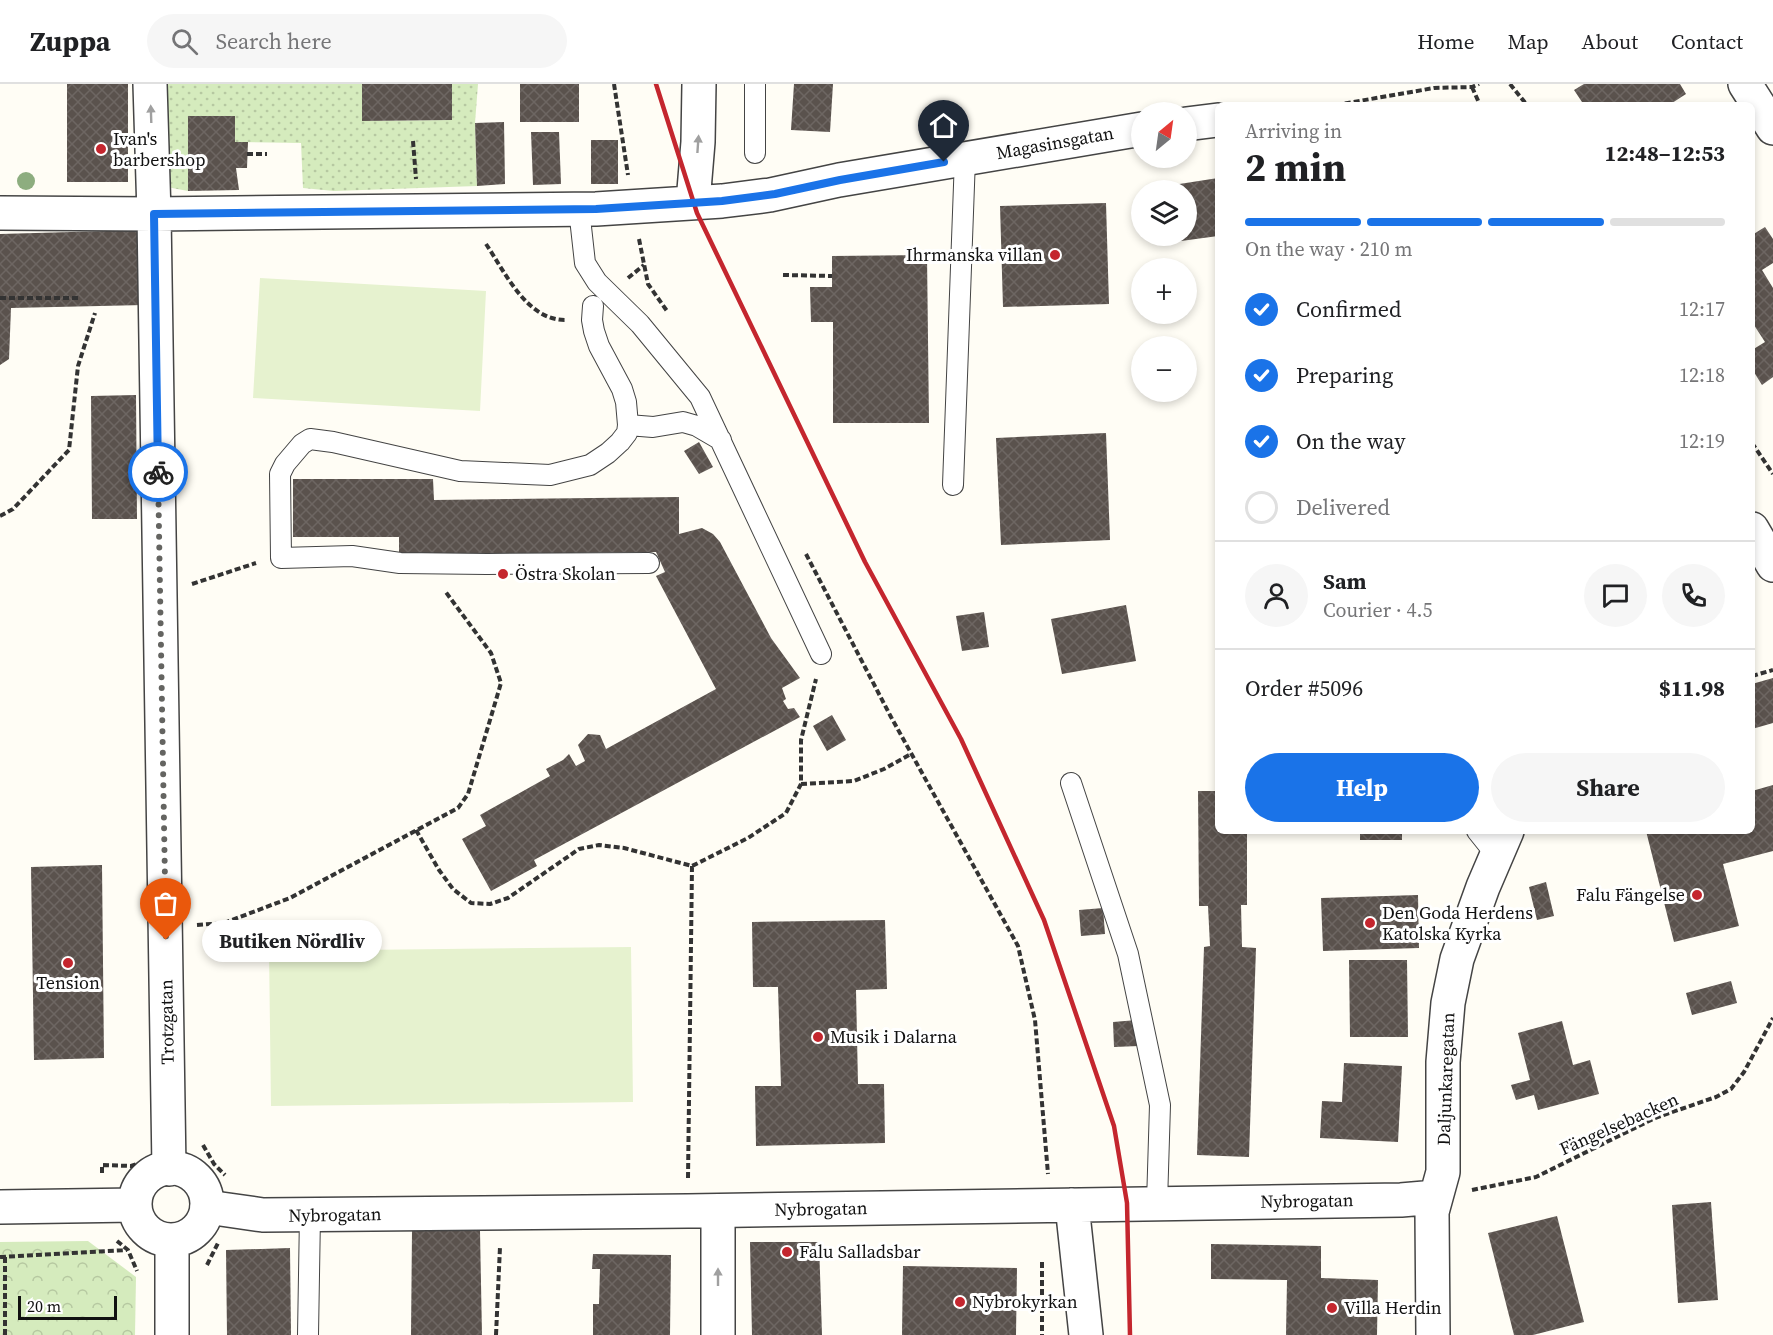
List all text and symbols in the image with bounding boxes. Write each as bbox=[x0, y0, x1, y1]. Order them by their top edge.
search box bbox=[147, 14, 567, 68]
text: Zuppa bbox=[30, 22, 111, 60]
icon: search bbox=[168, 25, 201, 58]
text: Search here bbox=[216, 26, 332, 56]
text: Home bbox=[1417, 27, 1475, 56]
text: Map bbox=[1508, 27, 1549, 56]
text: About bbox=[1582, 27, 1638, 56]
text: Contact bbox=[1671, 27, 1743, 56]
pin bbox=[918, 100, 969, 162]
north arrow bbox=[1131, 102, 1197, 168]
map controls bbox=[1131, 102, 1197, 402]
one-way arrow bbox=[146, 104, 155, 123]
icon: home bbox=[927, 109, 960, 142]
text: Arriving in bbox=[1245, 117, 1342, 145]
street label: Magasinsgatan bbox=[994, 120, 1116, 165]
place label: Ivan's barbershop bbox=[113, 126, 206, 172]
one-way arrow bbox=[693, 134, 702, 153]
text: 12:48–12:53 bbox=[1605, 138, 1725, 168]
text: 2 min bbox=[1245, 141, 1346, 194]
marker: Ivan's barbershop bbox=[94, 142, 108, 156]
button: layers bbox=[1131, 180, 1197, 246]
text: On the way · 210 m bbox=[1245, 235, 1412, 263]
place label: Ihrmanska villan bbox=[906, 242, 1043, 267]
marker: Ihrmanska villan bbox=[1048, 248, 1062, 262]
button: + bbox=[1131, 258, 1197, 324]
icon: check bbox=[1245, 293, 1278, 326]
text: Confirmed bbox=[1296, 294, 1401, 324]
text: 12:17 bbox=[1679, 295, 1725, 323]
button: − bbox=[1131, 336, 1197, 402]
icon: check bbox=[1245, 359, 1278, 392]
text: Preparing bbox=[1296, 360, 1393, 390]
text: 12:18 bbox=[1679, 361, 1725, 389]
icon: check bbox=[1245, 425, 1278, 458]
text: On the way bbox=[1296, 426, 1405, 456]
text: 12:19 bbox=[1679, 427, 1725, 455]
courier bbox=[128, 442, 188, 502]
icon: bike bbox=[142, 456, 175, 489]
text: Delivered bbox=[1296, 492, 1390, 522]
place label: Östra Skolan bbox=[515, 561, 616, 586]
button: person bbox=[1245, 564, 1308, 627]
button: chat bbox=[1584, 564, 1647, 627]
button: phone bbox=[1662, 564, 1725, 627]
text: Sam bbox=[1323, 566, 1367, 596]
marker: Östra Skolan bbox=[496, 567, 510, 581]
text: Courier · 4.5 bbox=[1323, 596, 1432, 624]
text: Order #5096 bbox=[1245, 673, 1363, 703]
text: $11.98 bbox=[1659, 673, 1725, 703]
button: Help bbox=[1245, 753, 1479, 822]
button: Share bbox=[1491, 753, 1725, 822]
pin bbox=[140, 878, 191, 940]
place label: Falu Fängelse bbox=[1576, 882, 1685, 907]
icon: bag bbox=[149, 887, 182, 920]
marker: Falu Fängelse bbox=[1690, 888, 1704, 902]
place label: Den Goda Herdens Katolska Kyrka bbox=[1382, 900, 1533, 946]
marker: Den Goda Herdens Katolska Kyrka bbox=[1363, 916, 1377, 930]
callout: Butiken Nördliv bbox=[202, 919, 382, 961]
text: Butiken Nördliv bbox=[219, 927, 365, 955]
marker: Tension bbox=[61, 956, 75, 970]
place label: Tension bbox=[36, 970, 100, 995]
street label: Trotzgatan bbox=[153, 979, 180, 1065]
street label: Daljunkaregatan bbox=[1431, 1012, 1460, 1146]
place label: Musik i Dalarna bbox=[830, 1024, 958, 1049]
marker: Musik i Dalarna bbox=[811, 1030, 825, 1044]
street label: Fängelsebacken bbox=[1555, 1086, 1682, 1161]
street label: Nybrogatan bbox=[1260, 1187, 1354, 1214]
street label: Nybrogatan bbox=[774, 1195, 868, 1222]
street label: Nybrogatan bbox=[288, 1201, 382, 1228]
place label: Falu Salladsbar bbox=[799, 1239, 921, 1264]
marker: Falu Salladsbar bbox=[780, 1245, 794, 1259]
one-way arrow bbox=[713, 1267, 723, 1286]
place label: Nybrokyrkan bbox=[972, 1289, 1078, 1314]
scale bar bbox=[18, 1293, 117, 1320]
text: 20 m bbox=[27, 1295, 61, 1317]
marker: Nybrokyrkan bbox=[953, 1295, 967, 1309]
place label: Villa Herdin bbox=[1344, 1295, 1442, 1320]
marker: Villa Herdin bbox=[1325, 1301, 1339, 1315]

